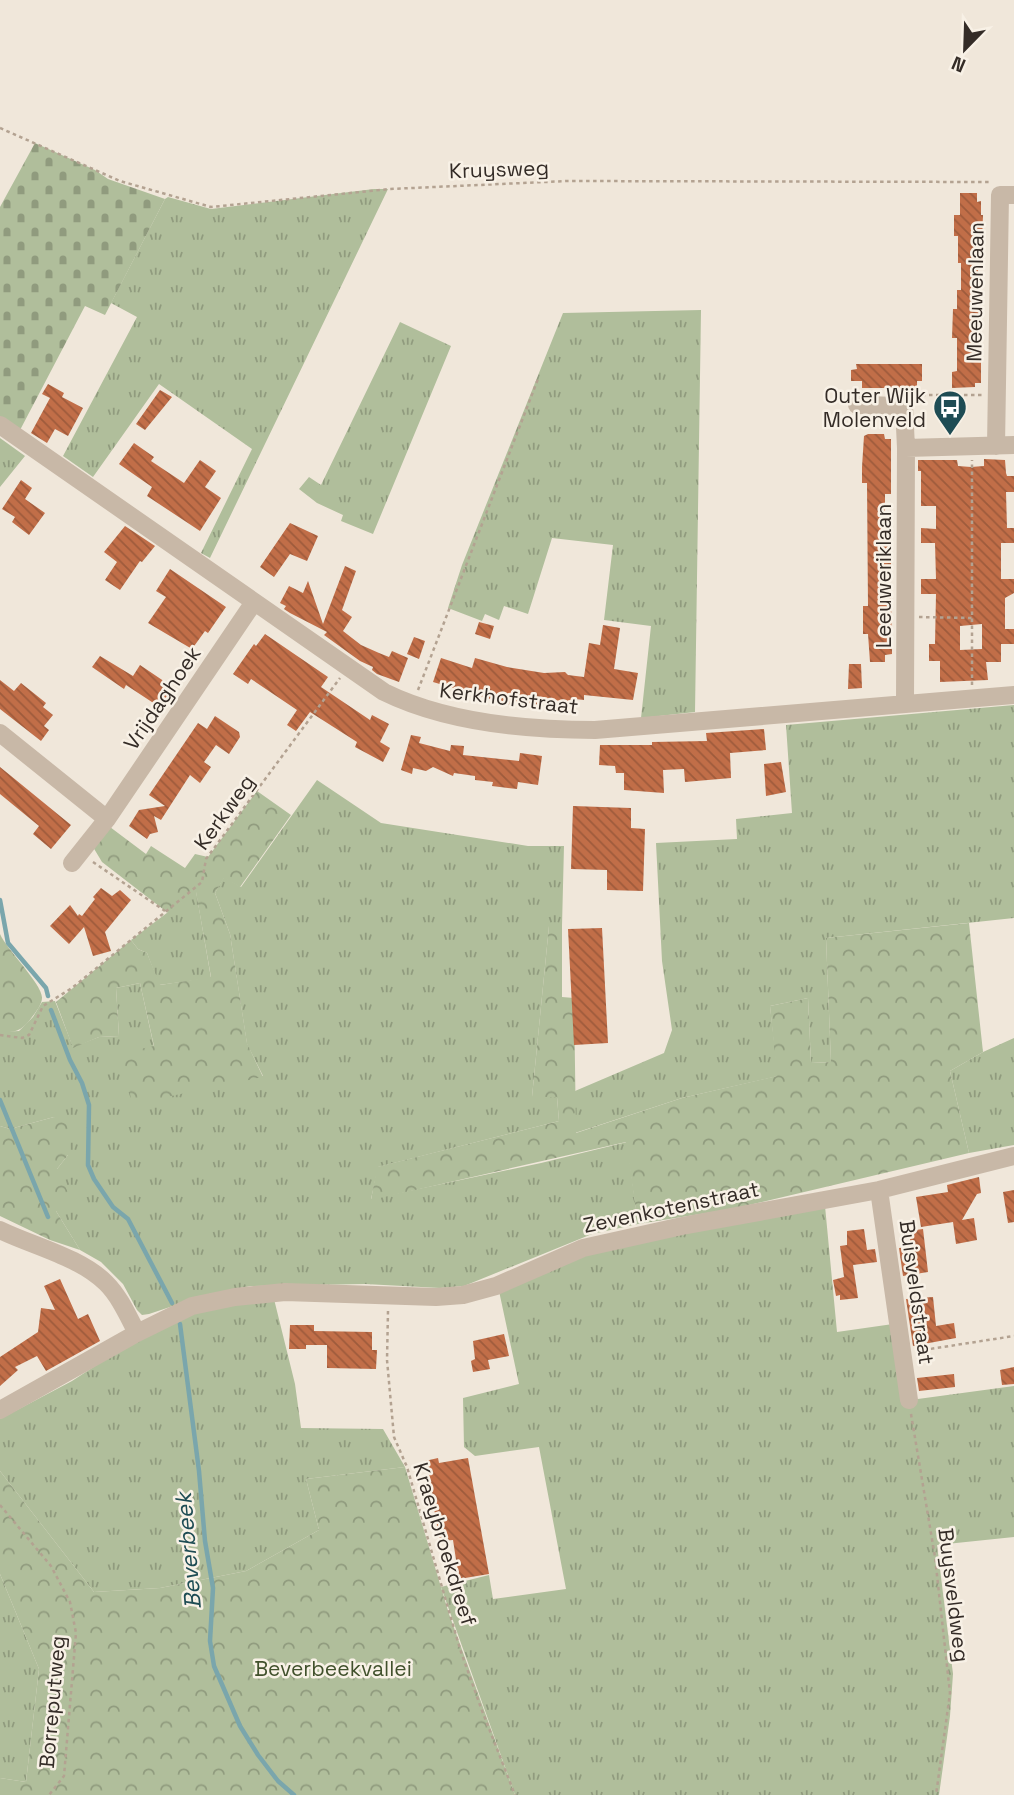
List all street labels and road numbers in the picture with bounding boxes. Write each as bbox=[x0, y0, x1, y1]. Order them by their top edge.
street label: Kruysweg bbox=[449, 154, 549, 184]
street label: Meeuwenlaan bbox=[960, 222, 990, 362]
street label: Leeuweriklaan bbox=[870, 504, 897, 648]
street label: Vrijdaghoek bbox=[117, 641, 207, 755]
street label: Kerkhofstraat bbox=[438, 676, 580, 720]
street label: Kerkweg bbox=[188, 769, 260, 855]
street label: Zevenkotenstraat bbox=[581, 1175, 761, 1239]
street label: Buisveldstraat bbox=[893, 1218, 941, 1366]
street label: Kraeybroekdreef bbox=[407, 1459, 483, 1629]
street label: Buysveldweg bbox=[932, 1526, 976, 1664]
street label: Borreputweg bbox=[33, 1634, 71, 1770]

